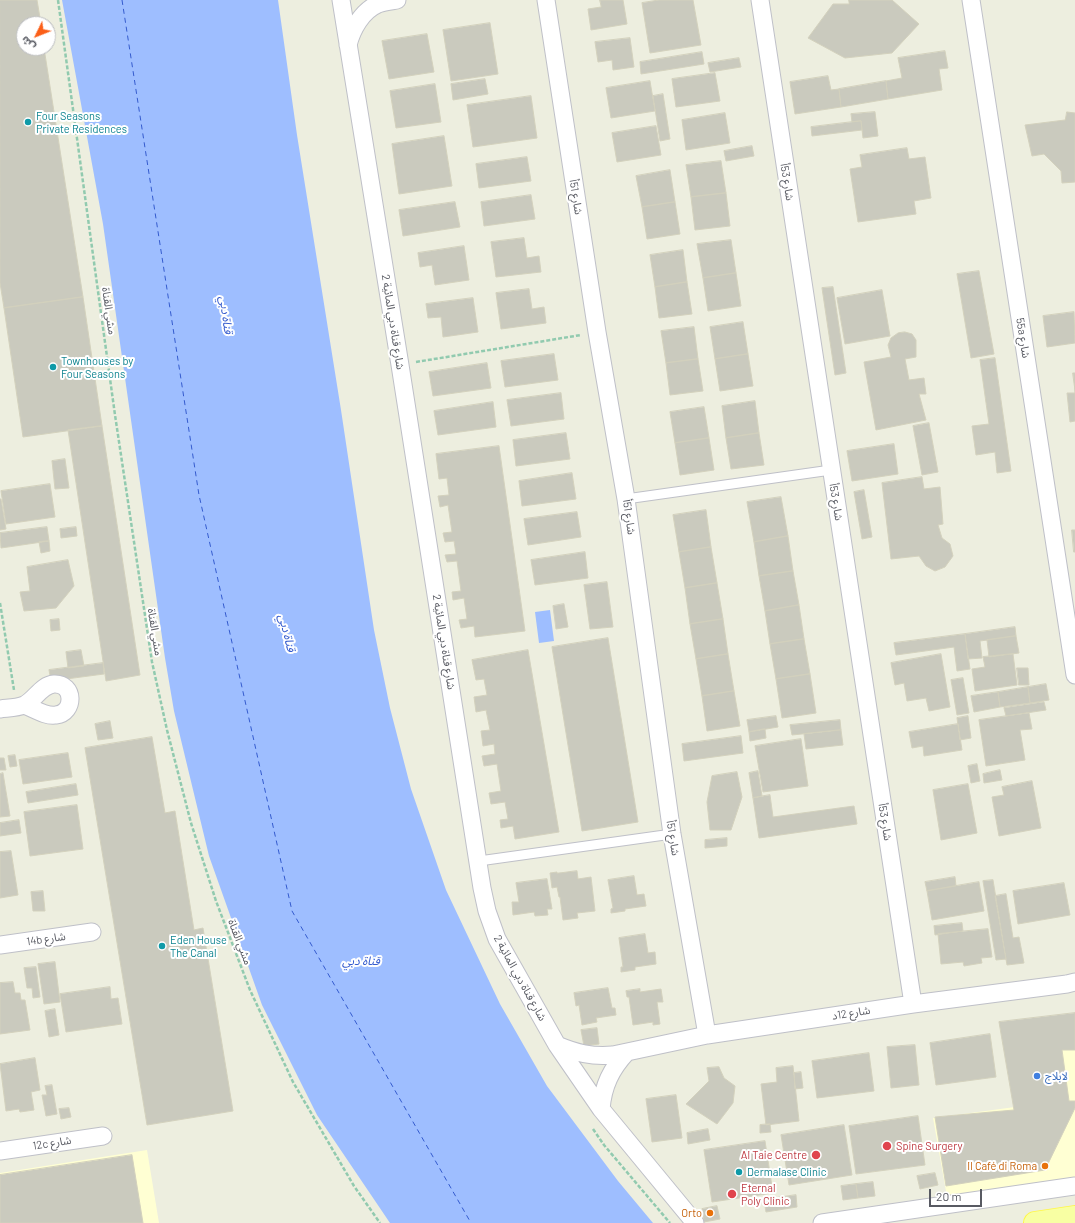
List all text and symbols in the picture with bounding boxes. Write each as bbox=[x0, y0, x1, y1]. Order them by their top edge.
north arrow bbox=[16, 16, 56, 56]
text: ش bbox=[18, 34, 37, 54]
place label: Four Seasons Private Residences bbox=[36, 109, 127, 135]
marker: Four Seasons Private Residences bbox=[23, 117, 33, 127]
street label: شارع 53أ bbox=[778, 162, 796, 202]
street label: شارع 51أ bbox=[567, 178, 585, 216]
street label: شارع قناة دبي المائية 2 bbox=[379, 273, 407, 371]
street label: مشي القناة bbox=[99, 286, 119, 336]
water label: قناة دبي bbox=[216, 295, 236, 335]
street label: 55a شارع bbox=[1013, 317, 1033, 359]
place label: Townhouses by Four Seasons bbox=[61, 354, 133, 380]
marker: Townhouses by Four Seasons bbox=[48, 362, 58, 372]
street label: شارع 53أ bbox=[827, 482, 845, 522]
street label: شارع 51أ bbox=[620, 499, 638, 535]
street label: شارع قناة دبي المائية 2 bbox=[430, 593, 458, 691]
street label: مشي القناة bbox=[145, 607, 165, 657]
water label: قناة دبي bbox=[275, 613, 299, 653]
street label: شارع 53أ bbox=[876, 802, 894, 842]
street label: شارع 51أ bbox=[664, 819, 682, 857]
street label: مشي القناة bbox=[225, 917, 255, 967]
street label: 14b شارع bbox=[25, 930, 67, 948]
place label: Eden House The Canal bbox=[170, 933, 227, 959]
street label: شارع قناة دبي المائية 2 bbox=[491, 933, 549, 1023]
marker: Eden House The Canal bbox=[157, 941, 167, 951]
water label: قناة دبي bbox=[342, 954, 380, 968]
street label: شارع 12د bbox=[831, 1003, 871, 1023]
place label: لابلاج bbox=[1045, 1069, 1068, 1083]
marker: لابلاج bbox=[1032, 1071, 1042, 1081]
street label: 12c شارع bbox=[32, 1133, 72, 1153]
place label: Spine Surgery bbox=[896, 1139, 963, 1153]
marker: Spine Surgery bbox=[881, 1140, 893, 1152]
place label: Al Taie Centre bbox=[741, 1148, 807, 1162]
marker: Al Taie Centre bbox=[810, 1149, 822, 1161]
place label: Il Café di Roma bbox=[967, 1159, 1037, 1173]
marker: Il Café di Roma bbox=[1040, 1161, 1050, 1171]
place label: Dermalase Clinic bbox=[747, 1165, 826, 1179]
marker: Dermalase Clinic bbox=[734, 1167, 744, 1177]
place label: Eternal Poly Clinic bbox=[741, 1181, 790, 1207]
scale bar bbox=[931, 1181, 984, 1207]
marker: Eternal Poly Clinic bbox=[726, 1188, 738, 1200]
text: 20 m bbox=[936, 1189, 962, 1203]
place label: Orto bbox=[681, 1206, 702, 1220]
marker: Orto bbox=[705, 1208, 715, 1218]

